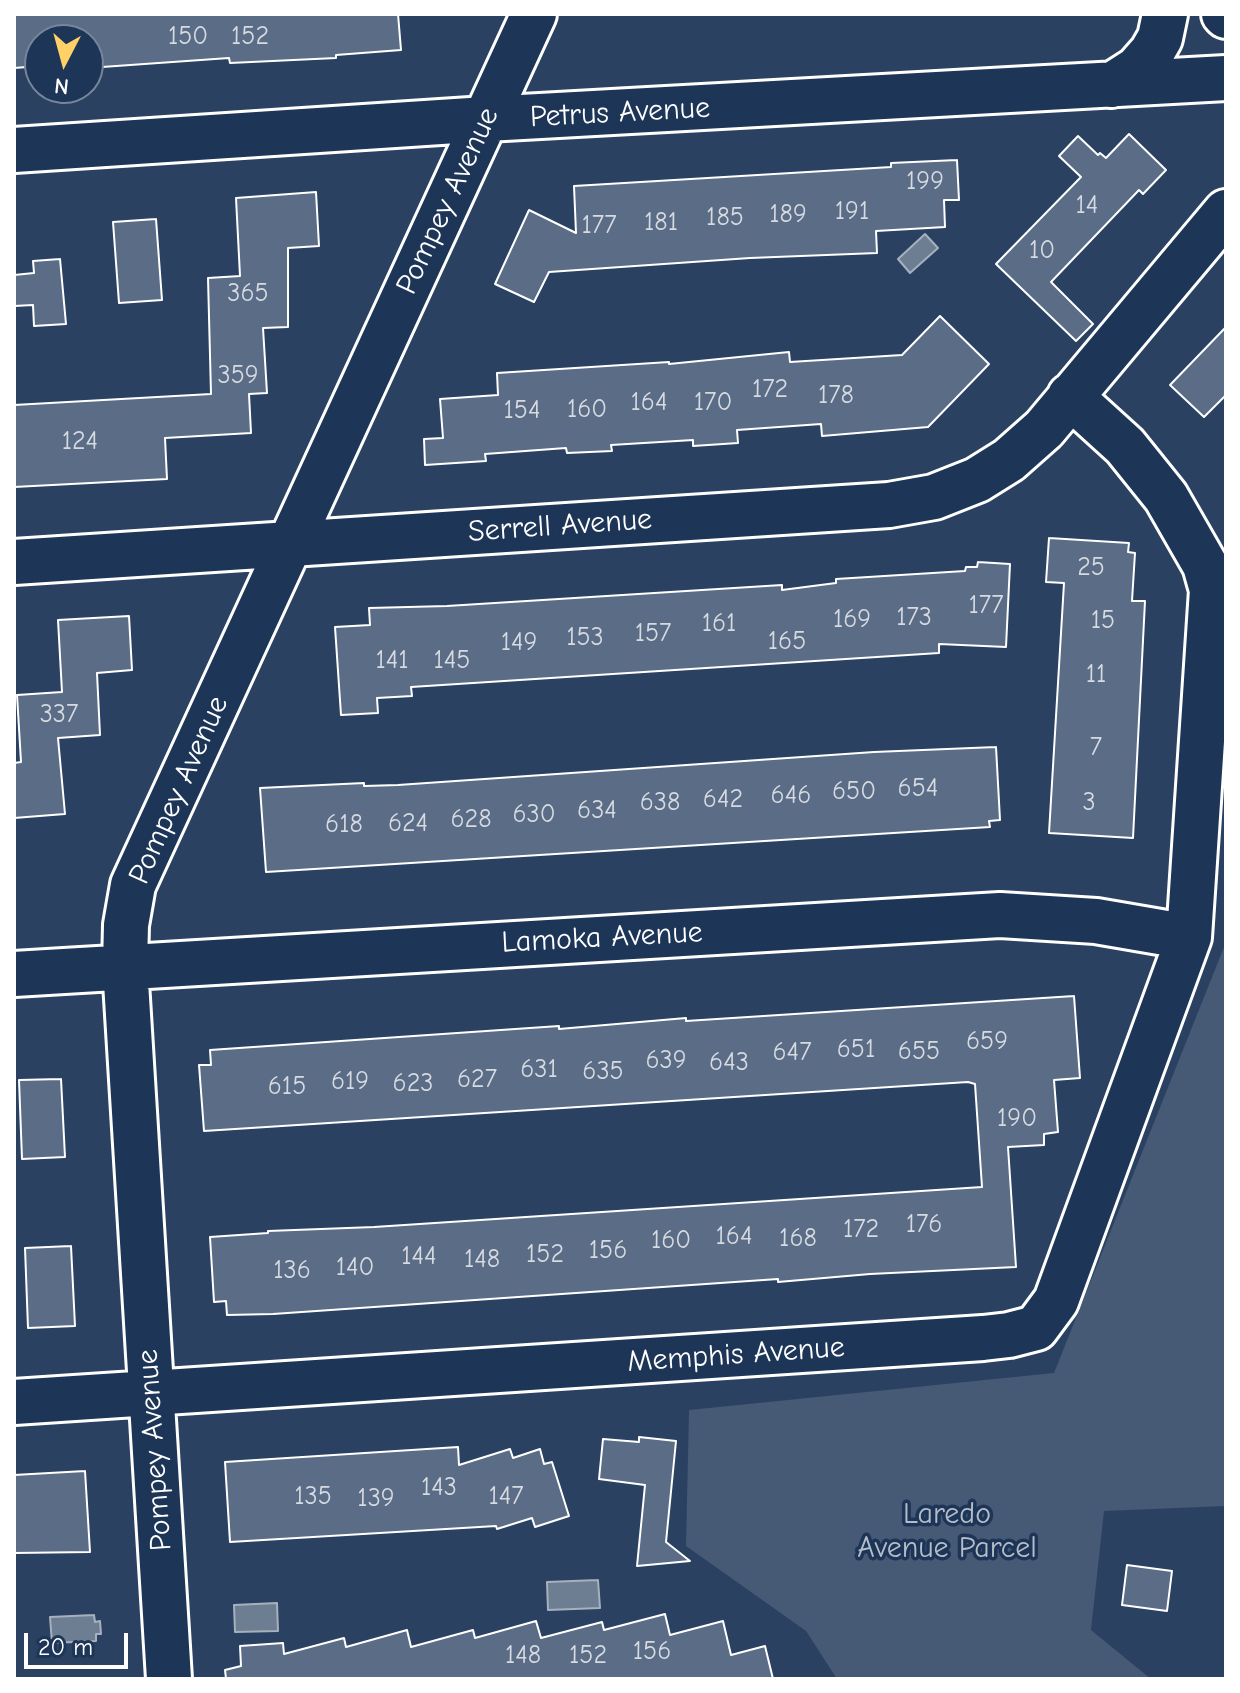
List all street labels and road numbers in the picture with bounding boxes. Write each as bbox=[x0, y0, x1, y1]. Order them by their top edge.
street label: Petrus Avenue bbox=[529, 90, 711, 136]
street label: Pompey Avenue bbox=[389, 102, 507, 300]
street label: Serrell Avenue bbox=[467, 502, 653, 550]
street label: Pompey Avenue bbox=[121, 690, 237, 890]
street label: Lamoka Avenue bbox=[501, 915, 703, 961]
street label: Memphis Avenue bbox=[626, 1329, 846, 1381]
street label: Pompey Avenue bbox=[130, 1348, 180, 1552]

